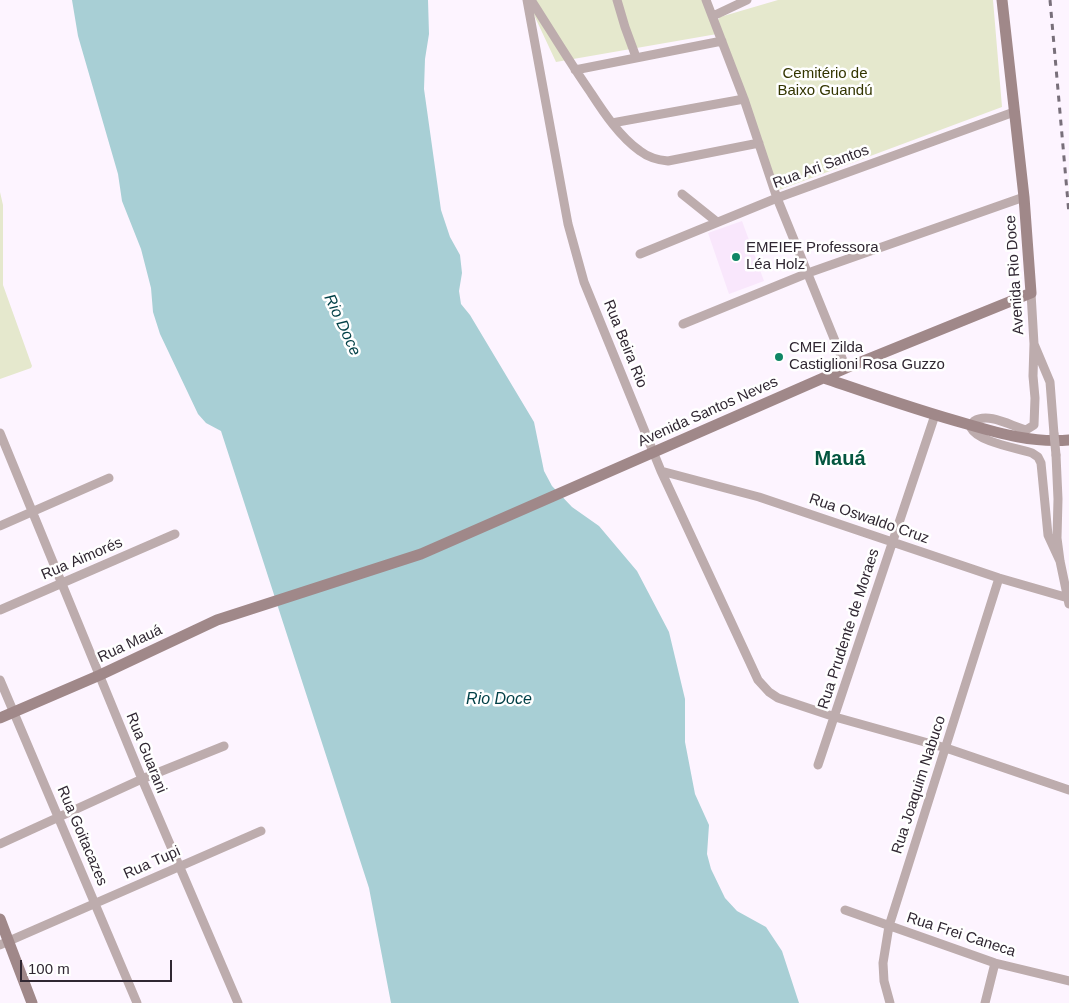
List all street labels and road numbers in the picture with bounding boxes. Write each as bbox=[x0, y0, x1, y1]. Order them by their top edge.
street label: Rua Ari Santos bbox=[771, 141, 871, 193]
street label: Avenida Rio Doce bbox=[1002, 215, 1028, 335]
street label: Rua Beira Rio bbox=[599, 297, 651, 391]
street label: Avenida Santos Neves bbox=[635, 373, 781, 451]
street label: Rua Oswaldo Cruz bbox=[807, 490, 931, 548]
street label: Rua Aimorés bbox=[39, 534, 125, 584]
street label: Rua Prudente de Moraes bbox=[815, 547, 883, 711]
street label: Rua Mauá bbox=[95, 621, 165, 667]
street label: Rua Guarani bbox=[122, 710, 170, 796]
street label: Rua Joaquim Nabuco bbox=[888, 714, 950, 856]
street label: Rua Goitacazes bbox=[53, 783, 111, 889]
street label: Rua Tupi bbox=[121, 843, 183, 883]
street label: Rua Frei Caneca bbox=[904, 909, 1018, 961]

